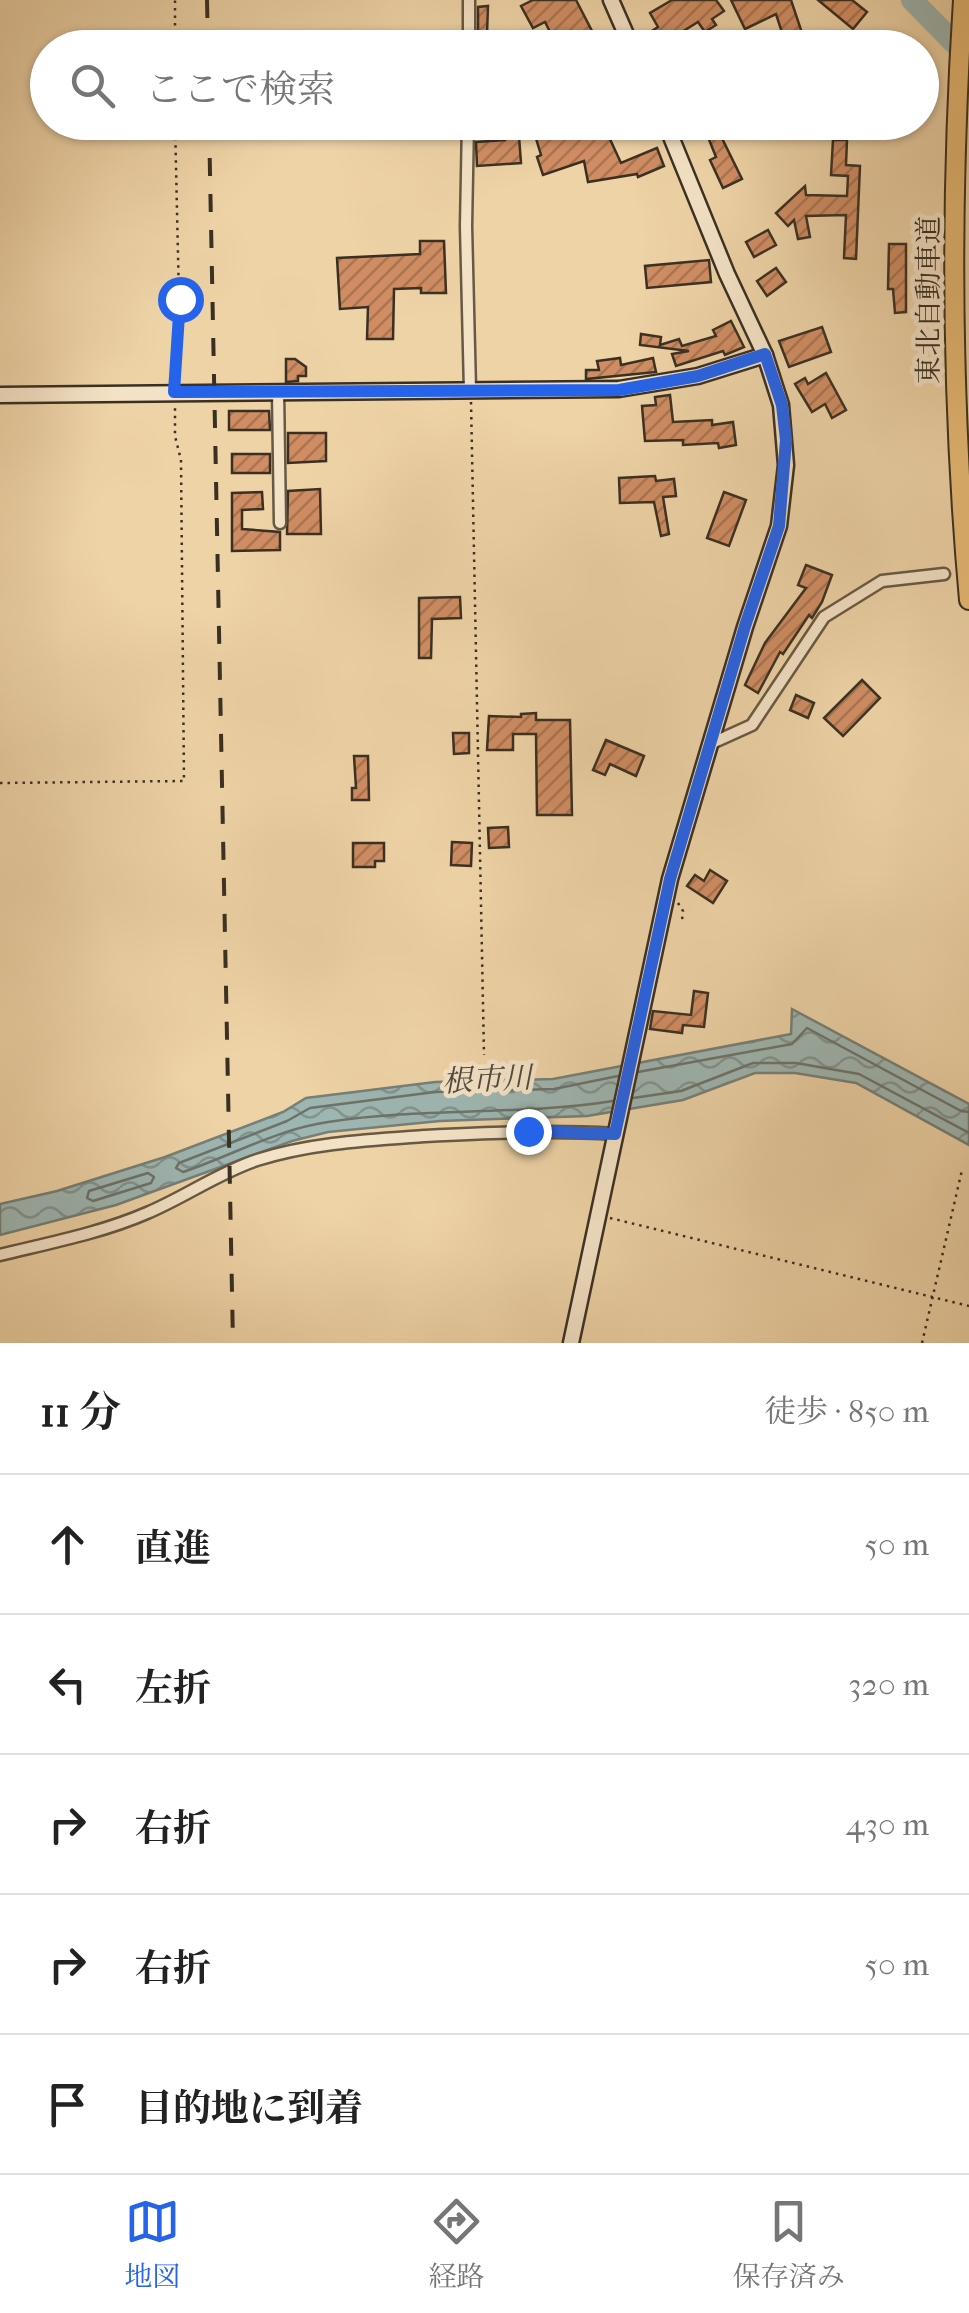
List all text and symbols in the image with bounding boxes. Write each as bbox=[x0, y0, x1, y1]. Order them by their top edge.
search box bbox=[30, 30, 939, 140]
icon: search bbox=[65, 58, 120, 113]
text: ここで検索 bbox=[145, 67, 335, 112]
street label: 東北自動車道 bbox=[912, 216, 945, 384]
route start bbox=[158, 277, 204, 323]
water label: 根市川 bbox=[441, 1060, 536, 1100]
route end bbox=[506, 1109, 552, 1155]
text: 11 分 bbox=[40, 1388, 121, 1437]
text: 徒歩 · 850 m bbox=[764, 1393, 929, 1430]
icon: ahead bbox=[40, 1517, 95, 1572]
text: 直進 bbox=[135, 1526, 211, 1571]
text: 50 m bbox=[864, 1526, 929, 1563]
icon: left bbox=[40, 1657, 95, 1712]
text: 左折 bbox=[135, 1666, 211, 1711]
text: 320 m bbox=[848, 1666, 929, 1703]
icon: right bbox=[40, 1797, 95, 1852]
text: 右折 bbox=[135, 1806, 211, 1851]
text: 430 m bbox=[846, 1806, 929, 1843]
icon: right bbox=[40, 1937, 95, 1992]
text: 右折 bbox=[135, 1946, 211, 1991]
text: 50 m bbox=[864, 1946, 929, 1983]
icon: arrive bbox=[40, 2077, 95, 2132]
text: 目的地に到着 bbox=[135, 2086, 363, 2131]
tab: 地図 bbox=[124, 2194, 180, 2294]
tab: 経路 bbox=[428, 2194, 485, 2294]
tab: 保存済み bbox=[733, 2194, 845, 2294]

